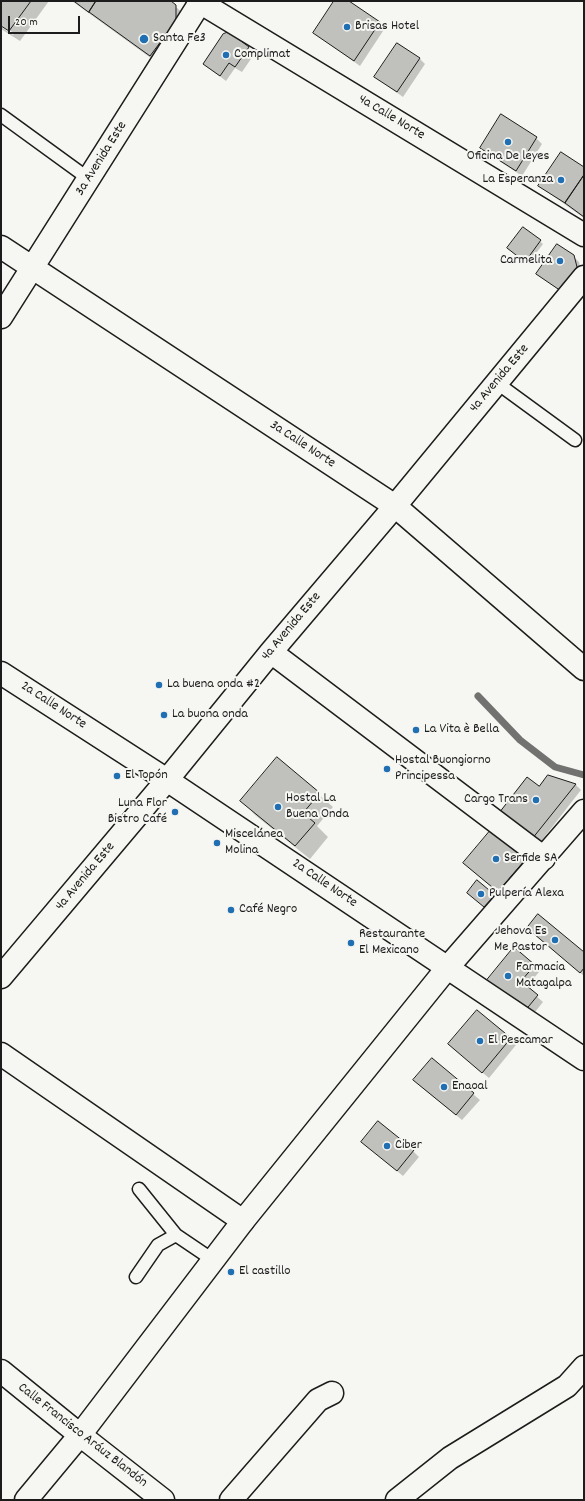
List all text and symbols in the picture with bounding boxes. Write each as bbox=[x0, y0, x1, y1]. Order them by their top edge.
scale bar bbox=[10, 8, 82, 34]
text: 20 m bbox=[15, 14, 38, 31]
place label: Brisas Hotel bbox=[355, 19, 419, 35]
marker: Brisas Hotel bbox=[342, 22, 352, 32]
place label: Santa Fe3 bbox=[153, 31, 206, 47]
marker: Santa Fe3 bbox=[138, 33, 150, 45]
place label: Complimat bbox=[234, 47, 290, 63]
marker: Complimat bbox=[221, 50, 231, 60]
street label: 4a Calle Norte bbox=[355, 92, 427, 144]
street label: 3a Avenida Este bbox=[72, 119, 132, 199]
marker: Oficina De leyes bbox=[503, 137, 513, 147]
place label: Oficina De leyes bbox=[467, 149, 549, 165]
place label: La Esperanza bbox=[483, 172, 553, 188]
marker: La Esperanza bbox=[556, 175, 566, 185]
place label: Carmelita bbox=[500, 253, 552, 269]
marker: Carmelita bbox=[555, 256, 565, 266]
street label: 4a Avenida Este bbox=[467, 341, 533, 417]
street label: 3a Calle Norte bbox=[266, 417, 338, 473]
street label: 4a Avenida Este bbox=[259, 589, 325, 665]
place label: La buena onda #2 bbox=[167, 677, 260, 693]
street label: 2a Calle Norte bbox=[17, 679, 89, 733]
marker: La buena onda #2 bbox=[154, 680, 164, 690]
place label: La buona onda bbox=[172, 707, 248, 723]
marker: La buona onda bbox=[159, 710, 169, 720]
place label: La Vita è Bella bbox=[424, 722, 499, 738]
marker: La Vita è Bella bbox=[411, 725, 421, 735]
place label: Hostal Buongiorno Principessa bbox=[395, 753, 491, 786]
marker: Hostal Buongiorno Principessa bbox=[382, 764, 392, 774]
place label: El Topón bbox=[125, 768, 168, 784]
marker: El Topón bbox=[112, 771, 122, 781]
place label: Hostal La Buena Onda bbox=[286, 791, 349, 824]
place label: Cargo Trans bbox=[464, 792, 528, 808]
marker: Cargo Trans bbox=[531, 795, 541, 805]
place label: Luna Flor Bistro Café bbox=[108, 796, 167, 828]
marker: Hostal La Buena Onda bbox=[273, 802, 283, 812]
marker: Luna Flor Bistro Café bbox=[170, 807, 180, 817]
place label: Miscelánea Molina bbox=[225, 827, 283, 860]
marker: Miscelánea Molina bbox=[212, 838, 222, 848]
street label: 4a Avenida Este bbox=[53, 839, 119, 915]
place label: Serfide SA bbox=[504, 851, 558, 867]
marker: Serfide SA bbox=[491, 854, 501, 864]
street label: 2a Calle Norte bbox=[288, 856, 360, 912]
place label: Pulpería Alexa bbox=[489, 886, 564, 902]
marker: Pulpería Alexa bbox=[476, 889, 486, 899]
place label: Café Negro bbox=[239, 902, 297, 918]
marker: Café Negro bbox=[226, 905, 236, 915]
place label: Jehova Es Me Pastor bbox=[494, 924, 547, 956]
place label: Restaurante El Mexicano bbox=[359, 927, 425, 960]
marker: Jehova Es Me Pastor bbox=[550, 935, 560, 945]
marker: Restaurante El Mexicano bbox=[346, 938, 356, 948]
place label: Farmacia Matagalpa bbox=[516, 960, 572, 992]
marker: Farmacia Matagalpa bbox=[503, 971, 513, 981]
place label: El Pescamar bbox=[488, 1033, 553, 1049]
marker: El Pescamar bbox=[475, 1036, 485, 1046]
place label: Enaoal bbox=[452, 1079, 488, 1095]
marker: Enaoal bbox=[439, 1082, 449, 1092]
place label: Ciber bbox=[395, 1138, 422, 1154]
marker: Ciber bbox=[382, 1141, 392, 1151]
place label: El castillo bbox=[239, 1264, 291, 1280]
marker: El castillo bbox=[226, 1267, 236, 1277]
street label: Calle Francisco Aráuz Blandón bbox=[14, 1380, 150, 1492]

